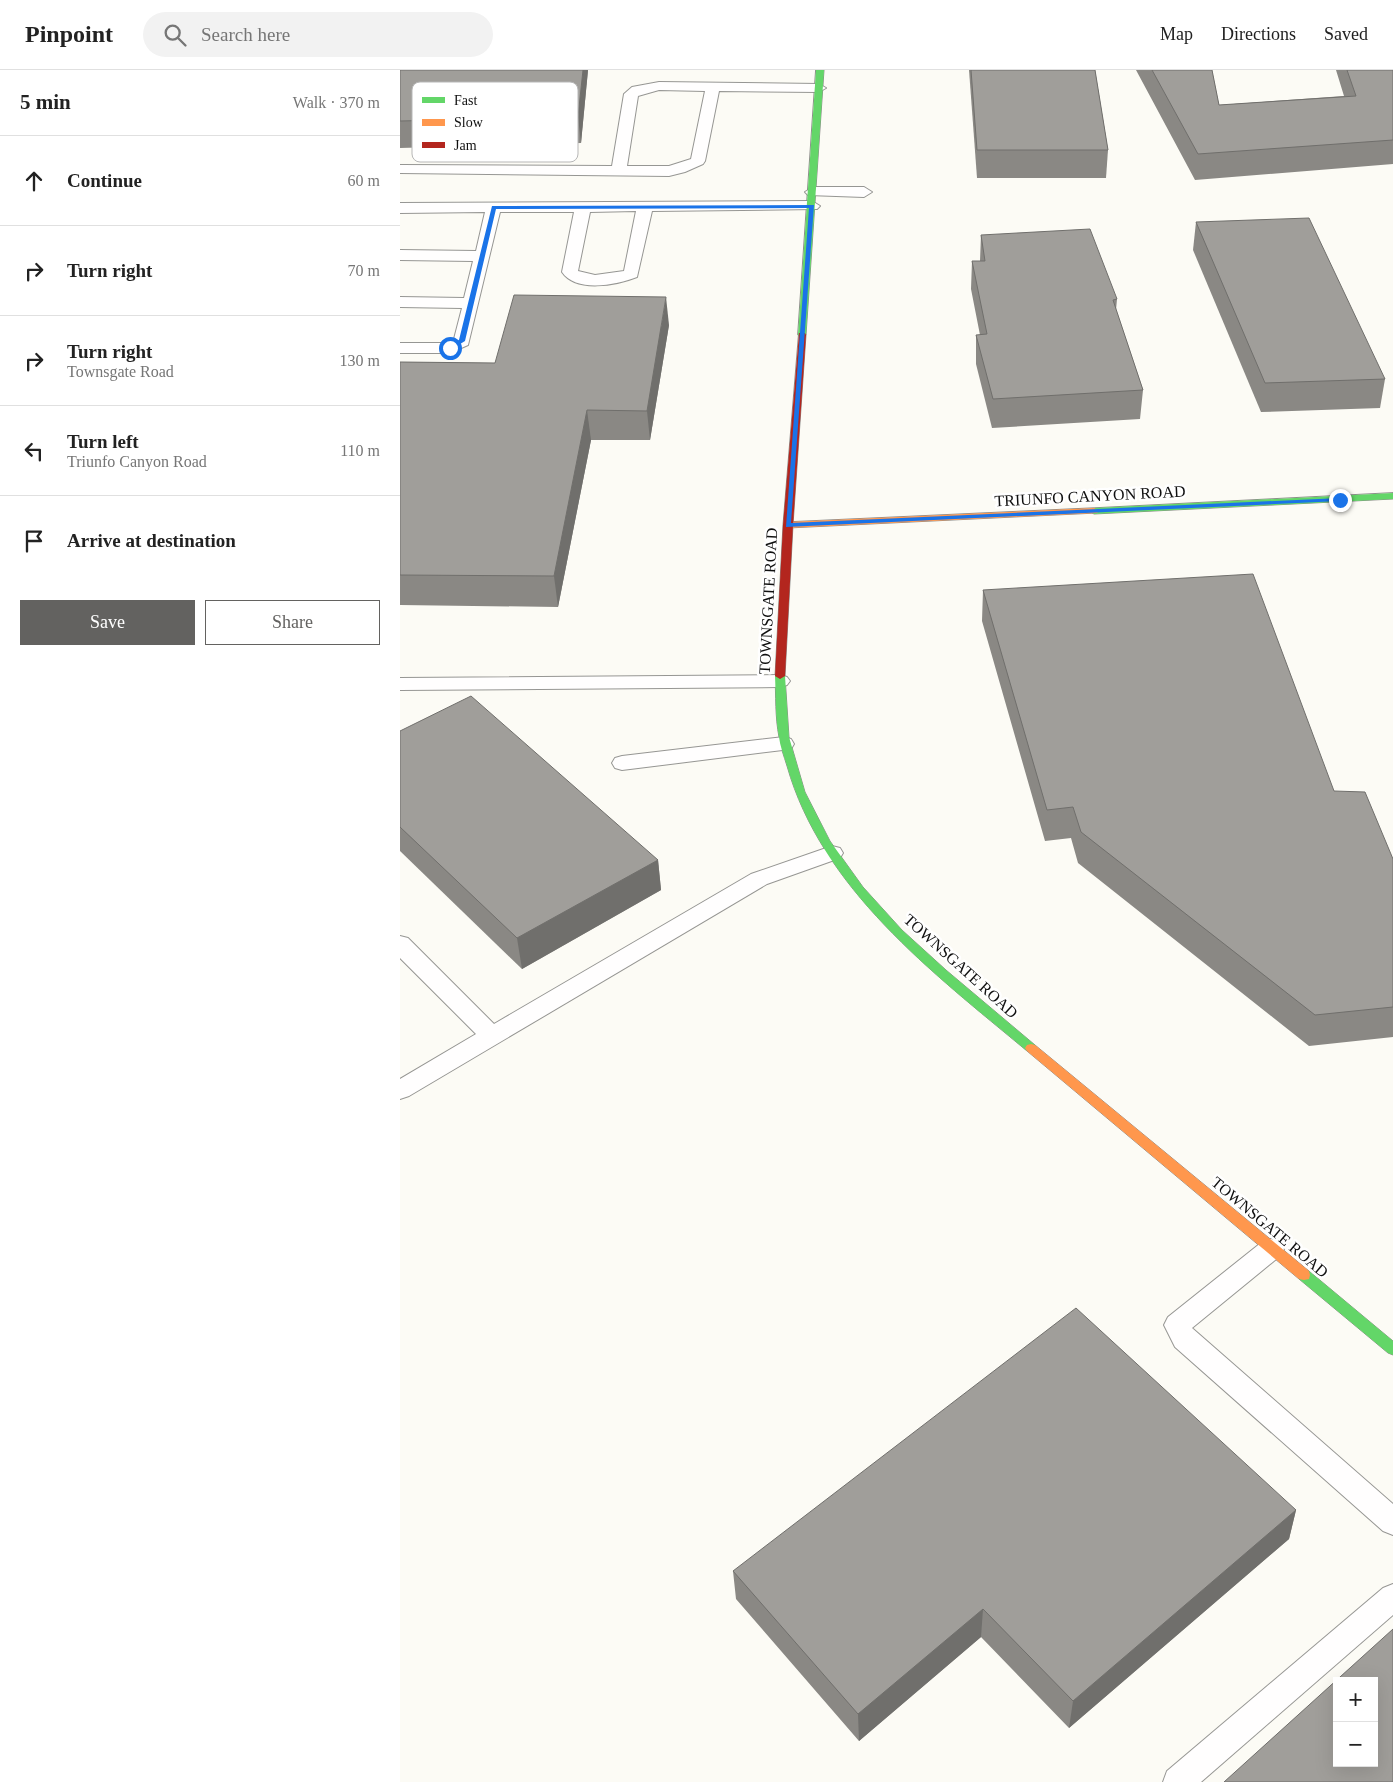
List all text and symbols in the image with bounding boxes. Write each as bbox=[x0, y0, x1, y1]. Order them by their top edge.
search box bbox=[143, 12, 493, 57]
text: Pinpoint bbox=[25, 21, 113, 47]
icon: search bbox=[161, 21, 189, 49]
text: Search here bbox=[201, 24, 290, 45]
text: Map bbox=[1160, 24, 1193, 44]
text: Directions bbox=[1221, 24, 1296, 44]
text: Saved bbox=[1324, 24, 1368, 44]
legend bbox=[412, 82, 578, 162]
text: 5 min bbox=[20, 90, 71, 114]
text: Fast bbox=[454, 93, 477, 108]
text: Walk · 370 m bbox=[293, 94, 380, 111]
text: Slow bbox=[454, 115, 484, 130]
text: Jam bbox=[454, 138, 477, 153]
icon: ahead bbox=[20, 167, 48, 195]
text: Continue bbox=[67, 170, 142, 191]
text: 60 m bbox=[348, 172, 380, 189]
icon: right bbox=[20, 257, 48, 285]
text: Turn right bbox=[67, 260, 152, 281]
text: 70 m bbox=[348, 262, 380, 279]
route start bbox=[439, 337, 462, 360]
text: Turn right bbox=[67, 341, 152, 362]
icon: right bbox=[20, 347, 48, 375]
text: 130 m bbox=[340, 352, 380, 369]
text: Townsgate Road bbox=[67, 363, 174, 380]
text: Turn left bbox=[67, 431, 139, 452]
icon: left bbox=[20, 437, 48, 465]
text: 110 m bbox=[340, 442, 380, 459]
text: Triunfo Canyon Road bbox=[67, 453, 207, 470]
street label: TRIUNFO CANYON ROAD bbox=[994, 483, 1186, 509]
route end bbox=[1329, 489, 1352, 512]
icon: arrive bbox=[20, 527, 48, 555]
street label: TOWNSGATE ROAD bbox=[756, 527, 780, 675]
text: Arrive at destination bbox=[67, 530, 236, 551]
button: Save bbox=[20, 600, 195, 645]
button: Share bbox=[205, 600, 380, 645]
street label: TOWNSGATE ROAD bbox=[901, 911, 1021, 1021]
street label: TOWNSGATE ROAD bbox=[1208, 1173, 1332, 1281]
map controls bbox=[1333, 1677, 1378, 1767]
button: + bbox=[1333, 1677, 1378, 1722]
button: − bbox=[1333, 1722, 1378, 1767]

